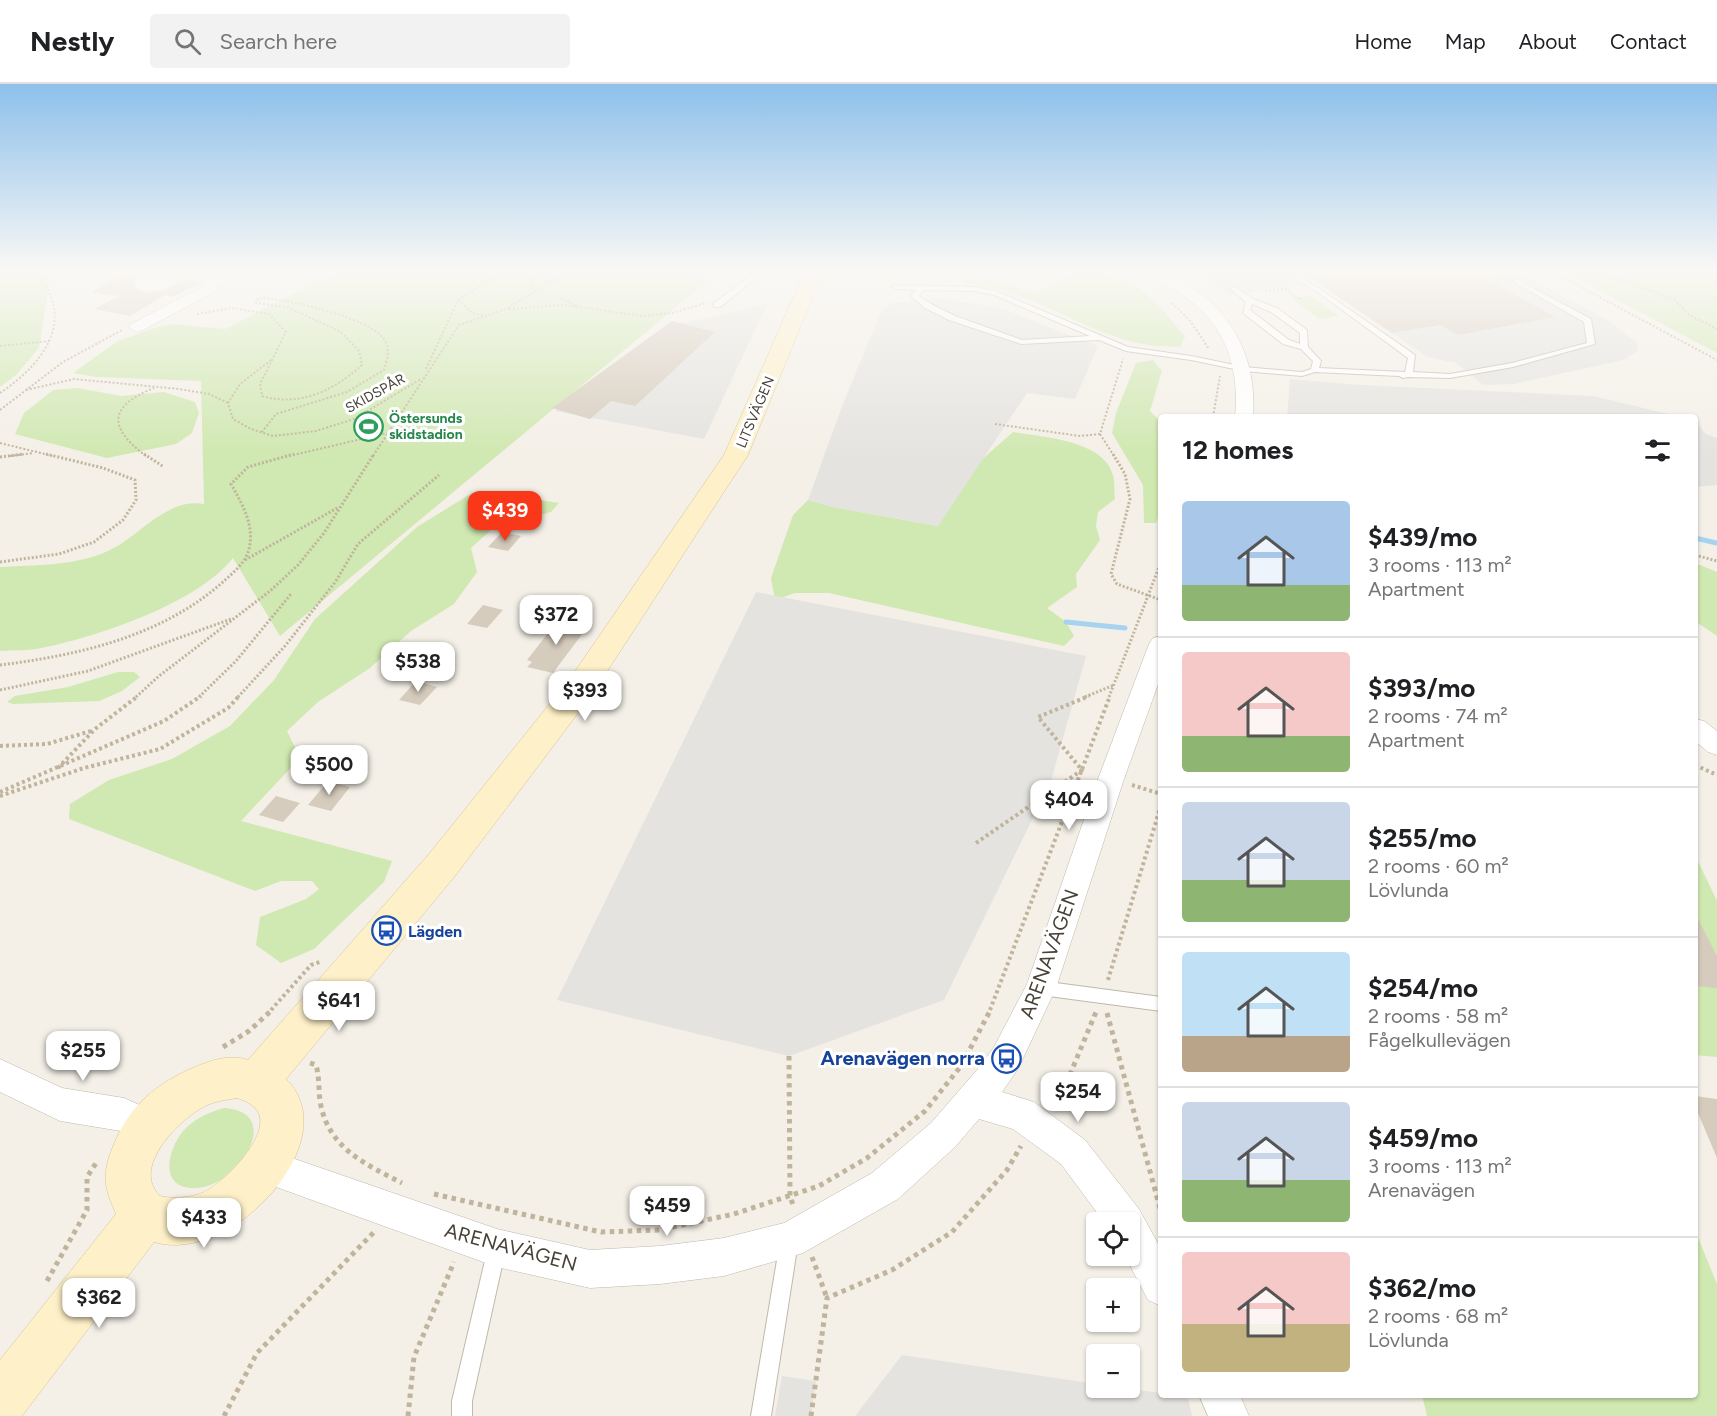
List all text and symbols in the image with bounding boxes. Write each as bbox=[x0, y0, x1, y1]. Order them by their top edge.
search box bbox=[150, 14, 570, 68]
text: Nestly bbox=[30, 24, 114, 58]
icon: search bbox=[171, 25, 204, 58]
text: Search here bbox=[219, 28, 337, 55]
text: Home bbox=[1355, 29, 1412, 54]
text: Map bbox=[1445, 29, 1486, 54]
text: About bbox=[1519, 29, 1577, 54]
text: Contact bbox=[1610, 29, 1687, 54]
street label: SKIDSPÅR bbox=[342, 370, 408, 417]
street label: LITSVÄGEN bbox=[733, 374, 778, 451]
sports icon: Östersunds skidstadion bbox=[352, 410, 384, 442]
place label: Östersunds skidstadion bbox=[389, 410, 463, 443]
text: 12 homes bbox=[1182, 434, 1293, 466]
icon: filters bbox=[1641, 434, 1674, 467]
pin: $439 bbox=[469, 491, 541, 542]
text: $439 bbox=[482, 498, 528, 522]
text: $439/mo bbox=[1368, 521, 1477, 553]
icon: home bbox=[1230, 525, 1302, 597]
text: 3 rooms · 113 m² bbox=[1368, 553, 1512, 577]
text: Apartment bbox=[1368, 577, 1465, 601]
pin: $372 bbox=[520, 595, 592, 646]
text: $372 bbox=[534, 602, 578, 626]
pin: $538 bbox=[382, 642, 454, 693]
text: $538 bbox=[395, 649, 441, 673]
pin: $393 bbox=[549, 671, 621, 722]
text: $393/mo bbox=[1368, 672, 1475, 704]
icon: home bbox=[1230, 676, 1302, 748]
text: $393 bbox=[563, 678, 607, 702]
text: 2 rooms · 74 m² bbox=[1368, 704, 1508, 728]
text: Apartment bbox=[1368, 728, 1465, 752]
pin: $500 bbox=[293, 745, 365, 796]
text: $500 bbox=[305, 752, 353, 776]
pin: $404 bbox=[1033, 780, 1105, 831]
text: $404 bbox=[1044, 787, 1094, 811]
text: $255/mo bbox=[1368, 822, 1477, 854]
icon: home bbox=[1230, 826, 1302, 898]
text: 2 rooms · 60 m² bbox=[1368, 854, 1509, 878]
text: Lövlunda bbox=[1368, 878, 1449, 902]
street label: ARENAVÄGEN bbox=[1014, 886, 1084, 1022]
bus stop icon: Lägden bbox=[371, 915, 403, 947]
place label: Lägden bbox=[408, 922, 462, 941]
text: $254/mo bbox=[1368, 972, 1478, 1004]
icon: home bbox=[1230, 976, 1302, 1048]
pin: $641 bbox=[303, 981, 375, 1032]
text: $641 bbox=[317, 988, 361, 1012]
text: 2 rooms · 58 m² bbox=[1368, 1004, 1508, 1028]
text: Fågelkullevägen bbox=[1368, 1028, 1511, 1052]
pin: $255 bbox=[47, 1031, 119, 1082]
text: $255 bbox=[60, 1038, 106, 1062]
bus stop icon: Arenavägen norra bbox=[990, 1042, 1022, 1074]
place label: Arenavägen norra bbox=[821, 1046, 985, 1070]
pin: $254 bbox=[1042, 1072, 1114, 1123]
text: $254 bbox=[1055, 1079, 1101, 1103]
text: $459/mo bbox=[1368, 1122, 1478, 1154]
icon: home bbox=[1230, 1126, 1302, 1198]
text: 3 rooms · 113 m² bbox=[1368, 1154, 1512, 1178]
text: Arenavägen bbox=[1368, 1178, 1475, 1202]
pin: $459 bbox=[631, 1186, 703, 1237]
text: $459 bbox=[644, 1193, 690, 1217]
pin: $433 bbox=[168, 1198, 240, 1249]
text: $433 bbox=[181, 1205, 227, 1229]
map controls bbox=[1086, 1212, 1140, 1398]
button: locate bbox=[1086, 1212, 1140, 1266]
street label: ARENAVÄGEN bbox=[442, 1218, 580, 1276]
text: $362/mo bbox=[1368, 1272, 1476, 1304]
icon: home bbox=[1230, 1276, 1302, 1348]
pin: $362 bbox=[63, 1278, 135, 1329]
button: + bbox=[1086, 1278, 1140, 1332]
text: $362 bbox=[76, 1285, 122, 1309]
text: 2 rooms · 68 m² bbox=[1368, 1304, 1508, 1328]
text: Lövlunda bbox=[1368, 1328, 1449, 1352]
button: − bbox=[1086, 1344, 1140, 1398]

